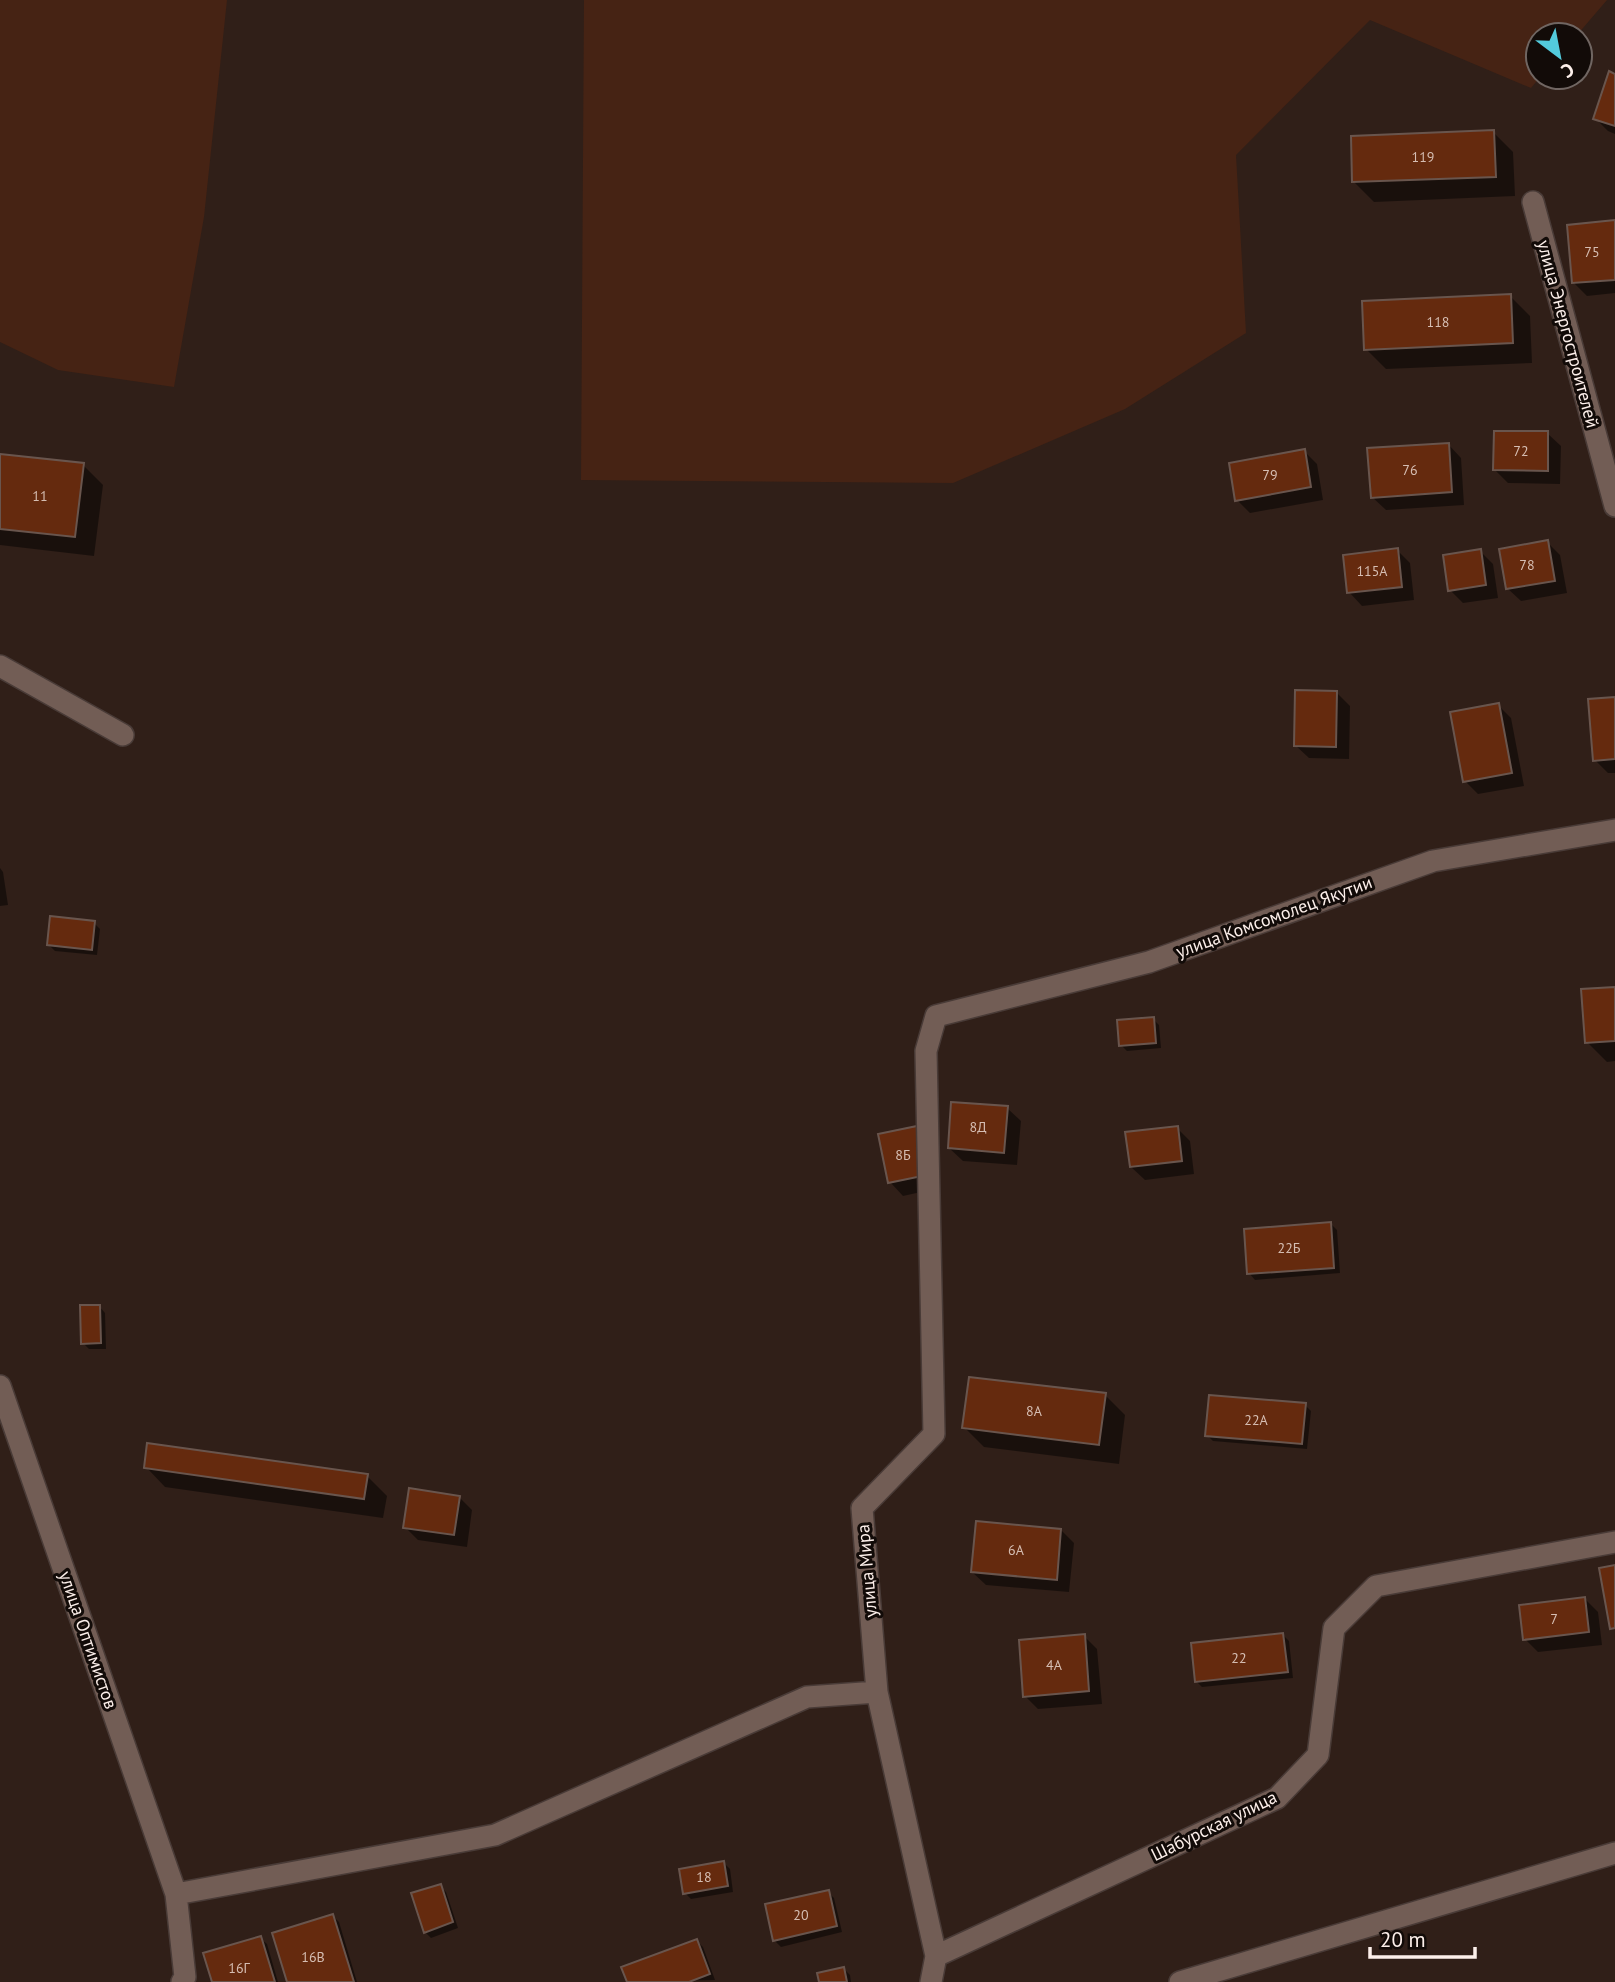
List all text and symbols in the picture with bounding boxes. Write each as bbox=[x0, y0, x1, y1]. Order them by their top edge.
north arrow bbox=[1524, 21, 1594, 91]
text: С bbox=[1557, 57, 1579, 84]
house number: 119 bbox=[1412, 148, 1434, 166]
street label: улица Энергостроителей bbox=[1532, 237, 1605, 430]
house number: 75 bbox=[1584, 243, 1600, 261]
house number: 118 bbox=[1427, 313, 1449, 331]
house number: 72 bbox=[1513, 442, 1529, 460]
house number: 76 bbox=[1402, 461, 1418, 479]
house number: 79 bbox=[1262, 466, 1278, 484]
house number: 11 bbox=[32, 487, 48, 505]
house number: 78 bbox=[1519, 556, 1535, 574]
house number: 115А bbox=[1356, 562, 1388, 580]
street label: улица Комсомолец Якутии bbox=[1173, 870, 1375, 963]
house number: 8Д bbox=[970, 1118, 987, 1136]
house number: 8Б bbox=[895, 1146, 911, 1164]
house number: 22Б bbox=[1278, 1239, 1301, 1257]
house number: 8А bbox=[1026, 1402, 1043, 1420]
house number: 22А bbox=[1244, 1411, 1269, 1429]
street label: улица Мира bbox=[851, 1524, 882, 1619]
house number: 6А bbox=[1008, 1541, 1025, 1559]
street label: улица Оптимистов bbox=[54, 1568, 123, 1712]
house number: 7 bbox=[1550, 1610, 1558, 1628]
house number: 22 bbox=[1231, 1649, 1247, 1667]
house number: 4А bbox=[1046, 1656, 1063, 1674]
street label: Шабурская улица bbox=[1147, 1785, 1280, 1866]
house number: 18 bbox=[696, 1868, 712, 1886]
house number: 20 bbox=[793, 1906, 809, 1924]
scale bar bbox=[1370, 1916, 1475, 1960]
text: 20 m bbox=[1380, 1926, 1426, 1953]
house number: 16В bbox=[301, 1948, 325, 1966]
house number: 16Г bbox=[228, 1959, 251, 1977]

